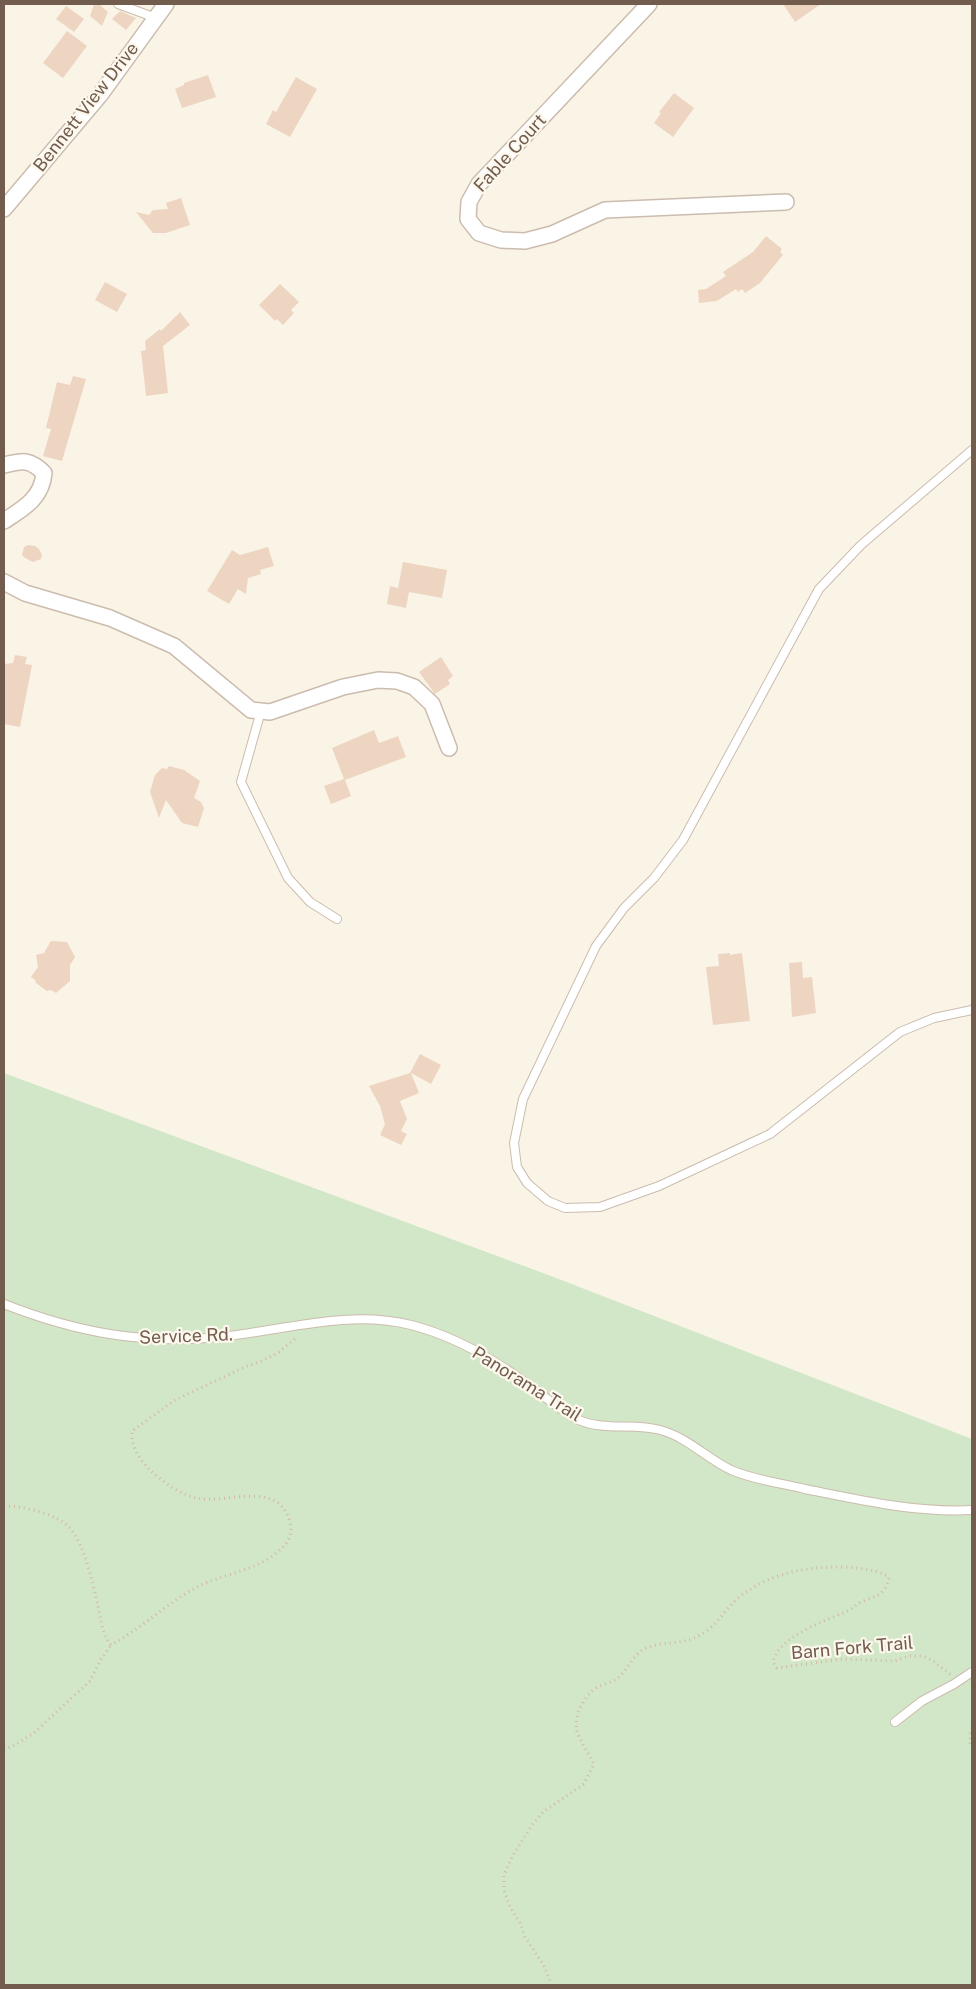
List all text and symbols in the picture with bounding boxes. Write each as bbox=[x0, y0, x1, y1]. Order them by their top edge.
street label: Bennett View Drive bbox=[29, 38, 143, 175]
street label: Fable Court bbox=[469, 109, 550, 196]
street label: Service Rd. bbox=[139, 1323, 233, 1348]
street label: Panorama Trail bbox=[469, 1342, 586, 1426]
street label: Barn Fork Trail bbox=[790, 1632, 914, 1663]

